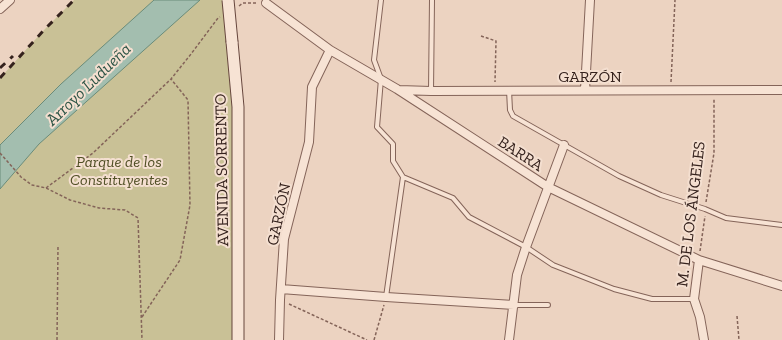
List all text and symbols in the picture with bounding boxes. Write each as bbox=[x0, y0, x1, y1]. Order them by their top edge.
water label: Arroyo Ludueña bbox=[41, 38, 135, 130]
street label: GARZÓN bbox=[558, 67, 622, 86]
street label: AVENIDA SORRENTO bbox=[211, 93, 232, 247]
street label: BARRA bbox=[495, 132, 547, 175]
street label: M. DE LOS ÁNGELES bbox=[672, 140, 709, 288]
park label: Parque de los Constituyentes bbox=[70, 152, 168, 189]
street label: GARZÓN bbox=[263, 181, 294, 247]

